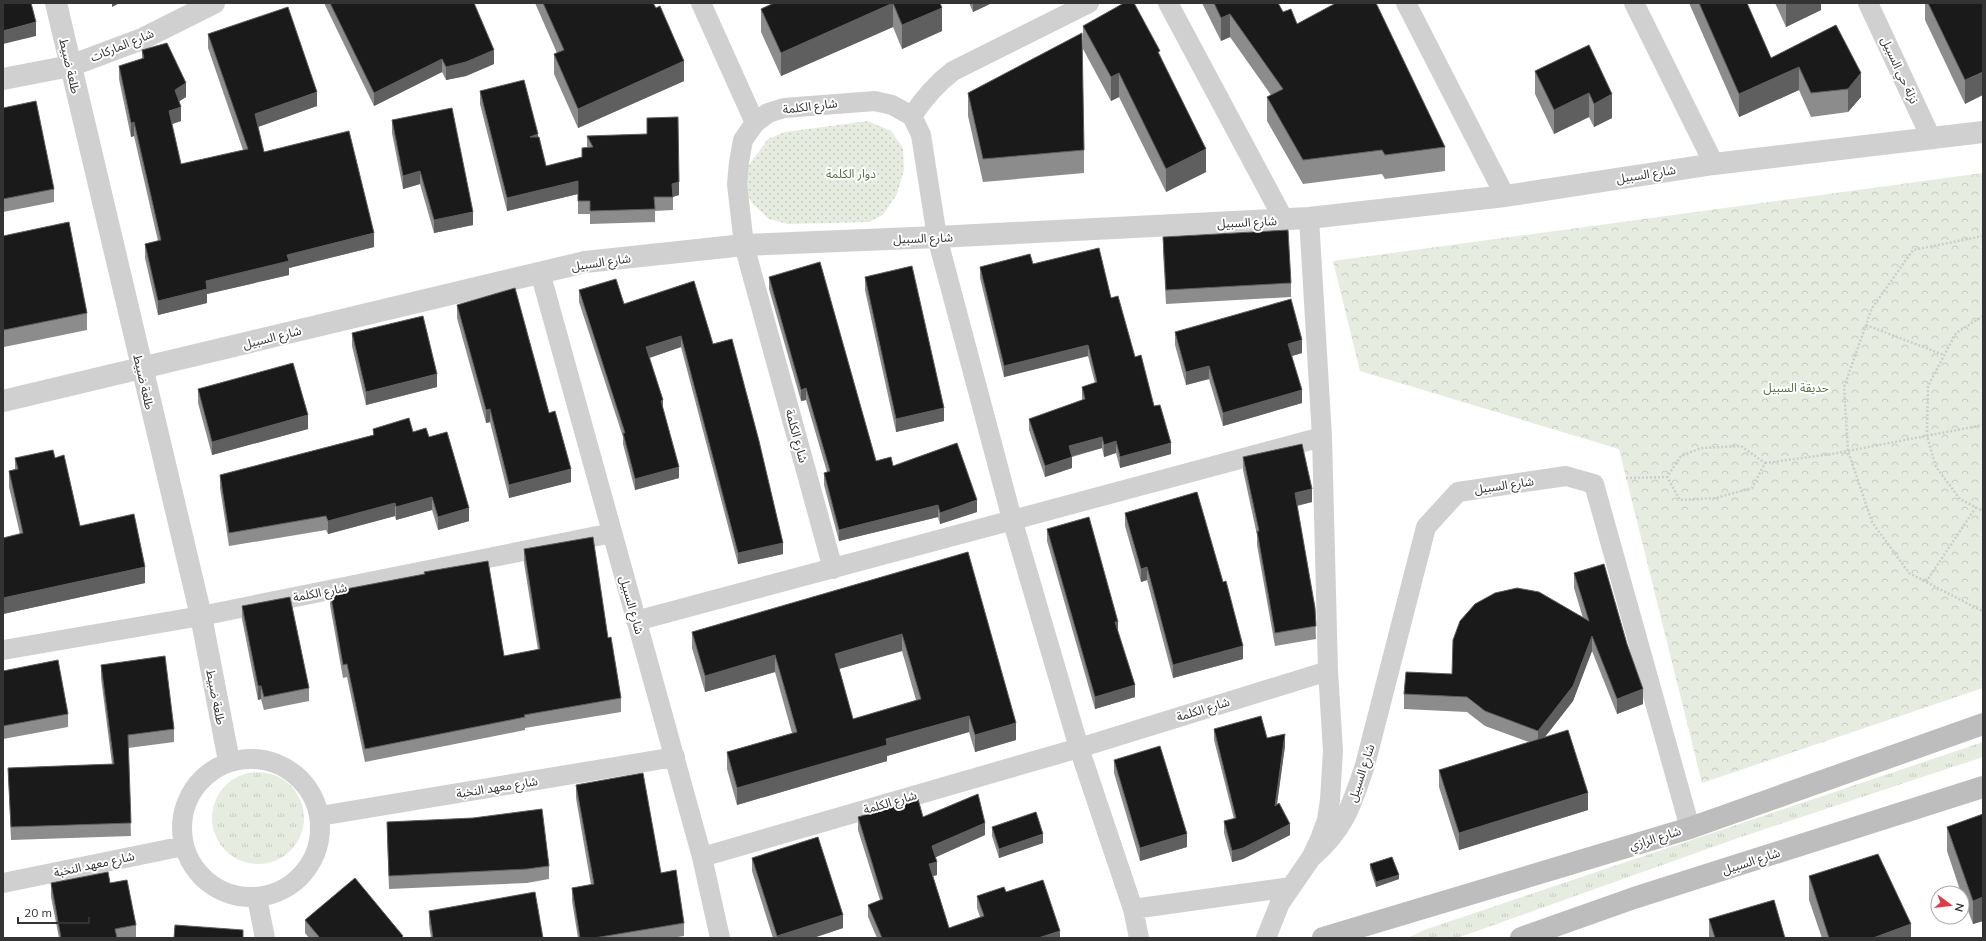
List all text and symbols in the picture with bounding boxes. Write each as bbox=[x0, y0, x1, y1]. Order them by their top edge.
street label: شارع الماركات bbox=[88, 25, 157, 66]
street label: نزلة حي السبيل bbox=[1875, 34, 1922, 107]
street label: طلعة ضبيط bbox=[56, 37, 84, 95]
street label: شارع الكلمة bbox=[782, 95, 838, 119]
street label: شارع السبيل bbox=[1615, 162, 1677, 188]
park label: دوار الكلمة bbox=[826, 166, 876, 181]
street label: شارع السبيل bbox=[1217, 213, 1277, 233]
street label: شارع السبيل bbox=[893, 229, 953, 249]
street label: شارع السبيل bbox=[570, 250, 632, 276]
street label: شارع السبيل bbox=[241, 322, 303, 353]
street label: طلعة ضبيط bbox=[130, 353, 158, 411]
park label: حديقة السبيل bbox=[1763, 380, 1829, 395]
street label: شارع الكلمة bbox=[781, 408, 811, 465]
street label: شارع السبيل bbox=[1473, 473, 1535, 499]
street label: شارع السبيل bbox=[615, 574, 647, 636]
street label: شارع الكلمة bbox=[292, 579, 349, 607]
street label: طلعة ضبيط bbox=[203, 668, 229, 726]
street label: شارع الكلمة bbox=[1175, 694, 1232, 726]
street label: شارع السبيل bbox=[1345, 742, 1379, 804]
street label: شارع معهد النخبة bbox=[455, 773, 539, 803]
street label: شارع الكلمة bbox=[862, 787, 919, 819]
street label: شارع الرازي bbox=[1627, 823, 1684, 856]
street label: شارع السبيل bbox=[1720, 845, 1782, 879]
street label: شارع معهد النخبة bbox=[52, 848, 136, 882]
north arrow bbox=[1930, 885, 1970, 925]
scale bar bbox=[18, 899, 89, 925]
text: N bbox=[1952, 902, 1967, 913]
text: 20 m bbox=[24, 905, 52, 920]

